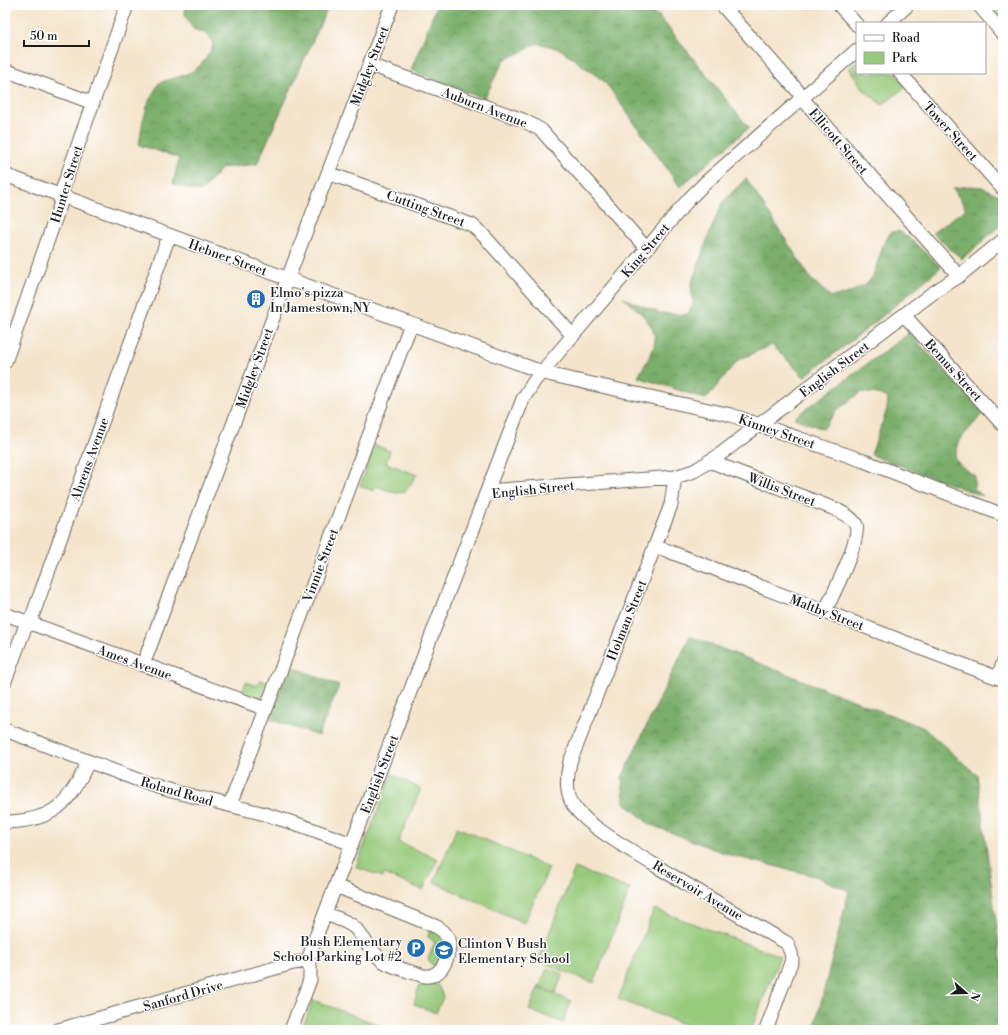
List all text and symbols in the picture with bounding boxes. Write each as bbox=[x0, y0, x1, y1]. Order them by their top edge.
scale bar bbox=[24, 22, 89, 48]
legend bbox=[856, 22, 986, 74]
street label: Midgley Street bbox=[347, 24, 393, 109]
text: 50 m bbox=[30, 29, 58, 44]
text: Road bbox=[892, 31, 920, 46]
text: Park bbox=[892, 51, 918, 66]
street label: Auburn Avenue bbox=[439, 84, 530, 132]
street label: Tower Street bbox=[920, 99, 981, 165]
street label: Ellicott Street bbox=[805, 105, 871, 178]
street label: Hunter Street bbox=[48, 143, 86, 225]
street label: Cutting Street bbox=[384, 187, 467, 231]
street label: King Street bbox=[618, 220, 673, 281]
street label: Hebner Street bbox=[186, 236, 269, 280]
place label: Elmo's pizza In Jamestown,NY bbox=[270, 285, 372, 316]
building icon: Elmo's pizza In Jamestown,NY bbox=[245, 288, 267, 310]
street label: Midgley Street bbox=[233, 326, 277, 411]
street label: Bemus Street bbox=[920, 336, 986, 405]
street label: English Street bbox=[797, 338, 873, 401]
street label: Kinney Street bbox=[736, 411, 818, 453]
street label: Ahrens Avenue bbox=[67, 415, 113, 504]
street label: Willis Street bbox=[745, 469, 818, 510]
street label: English Street bbox=[491, 478, 576, 502]
street label: Vinnie Street bbox=[299, 526, 342, 605]
street label: Holman Street bbox=[604, 577, 650, 663]
street label: Maltby Street bbox=[787, 591, 866, 635]
street label: Ames Avenue bbox=[94, 642, 174, 684]
street label: English Street bbox=[358, 732, 402, 816]
street label: Roland Road bbox=[139, 774, 215, 810]
street label: Reservoir Avenue bbox=[649, 858, 746, 924]
place label: Bush Elementary School Parking Lot #2 bbox=[273, 934, 403, 965]
place label: Clinton V Bush Elementary School bbox=[458, 936, 570, 967]
parking icon: Bush Elementary School Parking Lot #2 bbox=[405, 937, 427, 959]
school or university icon: Clinton V Bush Elementary School bbox=[433, 939, 455, 961]
north arrow bbox=[946, 973, 986, 1013]
street label: Sanford Drive bbox=[142, 977, 225, 1015]
text: N bbox=[966, 990, 983, 1003]

